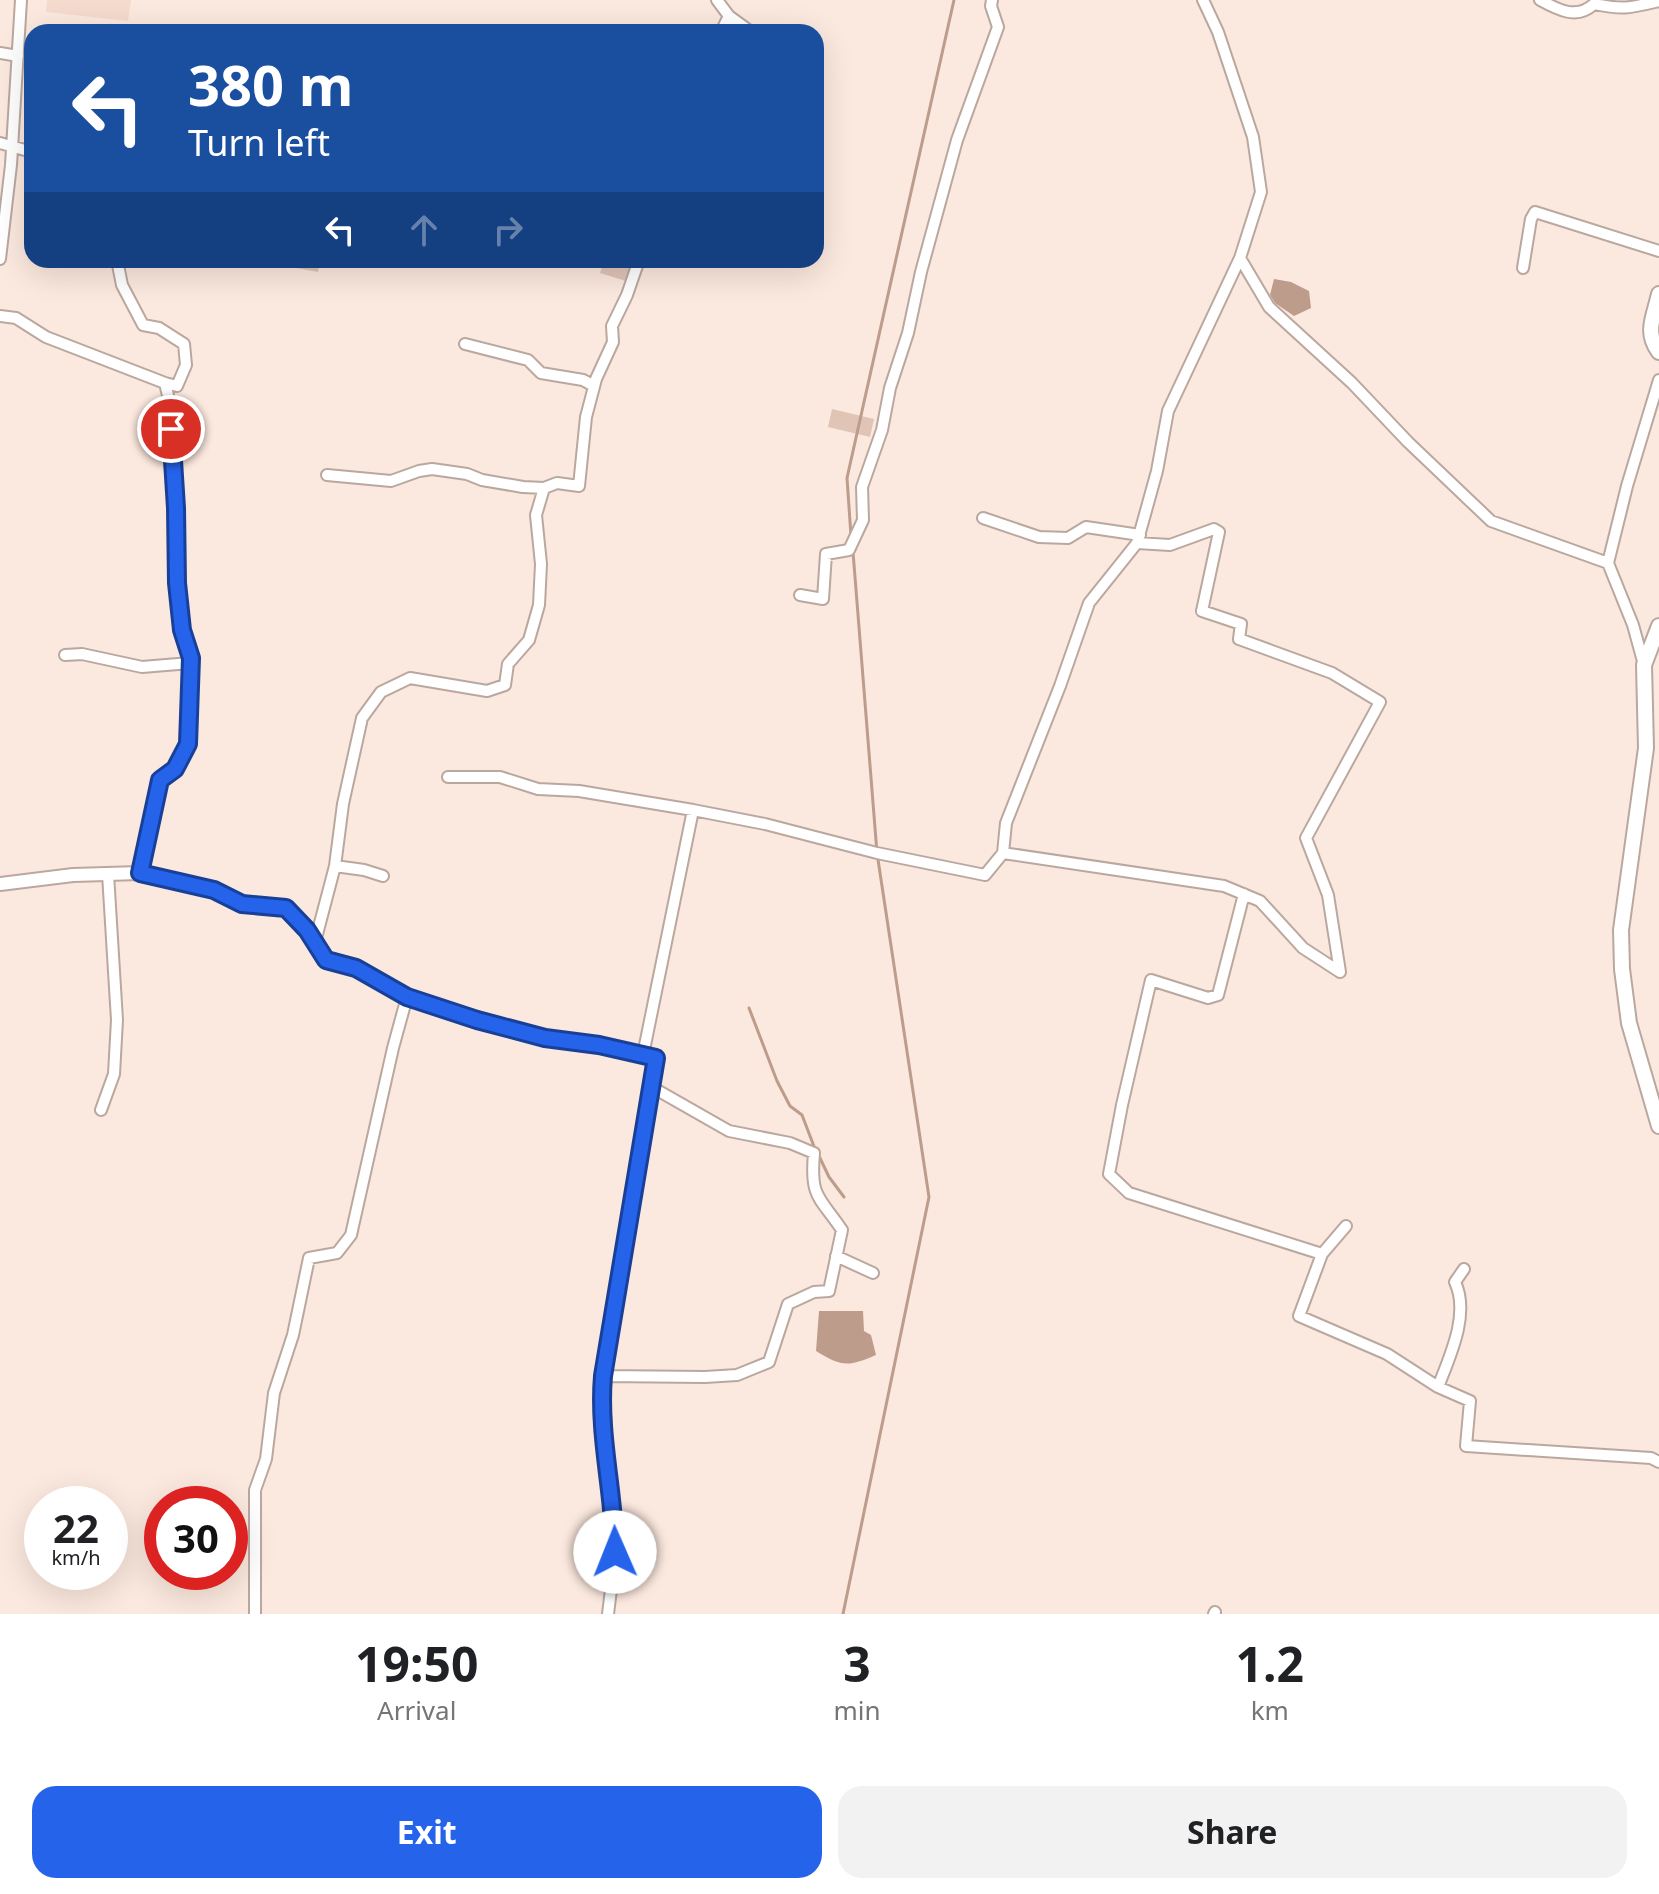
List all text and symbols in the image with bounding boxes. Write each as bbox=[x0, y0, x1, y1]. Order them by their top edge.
text: 380 m bbox=[188, 46, 353, 122]
icon: left bbox=[56, 56, 160, 160]
text: Turn left bbox=[188, 118, 330, 167]
icon: left bbox=[318, 208, 362, 252]
icon: ahead bbox=[402, 208, 446, 252]
icon: right bbox=[486, 208, 530, 252]
pin bbox=[137, 395, 205, 463]
icon: arrive bbox=[149, 407, 193, 451]
speed limit sign: 30 bbox=[144, 1486, 248, 1590]
text: 22 bbox=[53, 1500, 99, 1555]
position arrow bbox=[573, 1510, 657, 1594]
text: km/h bbox=[51, 1544, 101, 1571]
text: 19:50 bbox=[355, 1631, 478, 1696]
text: 3 bbox=[843, 1631, 871, 1696]
text: 1.2 bbox=[1236, 1631, 1304, 1696]
text: Arrival bbox=[377, 1692, 456, 1728]
text: min bbox=[833, 1692, 881, 1728]
text: km bbox=[1251, 1692, 1289, 1728]
button: Exit bbox=[32, 1786, 822, 1878]
button: Share bbox=[838, 1786, 1627, 1878]

